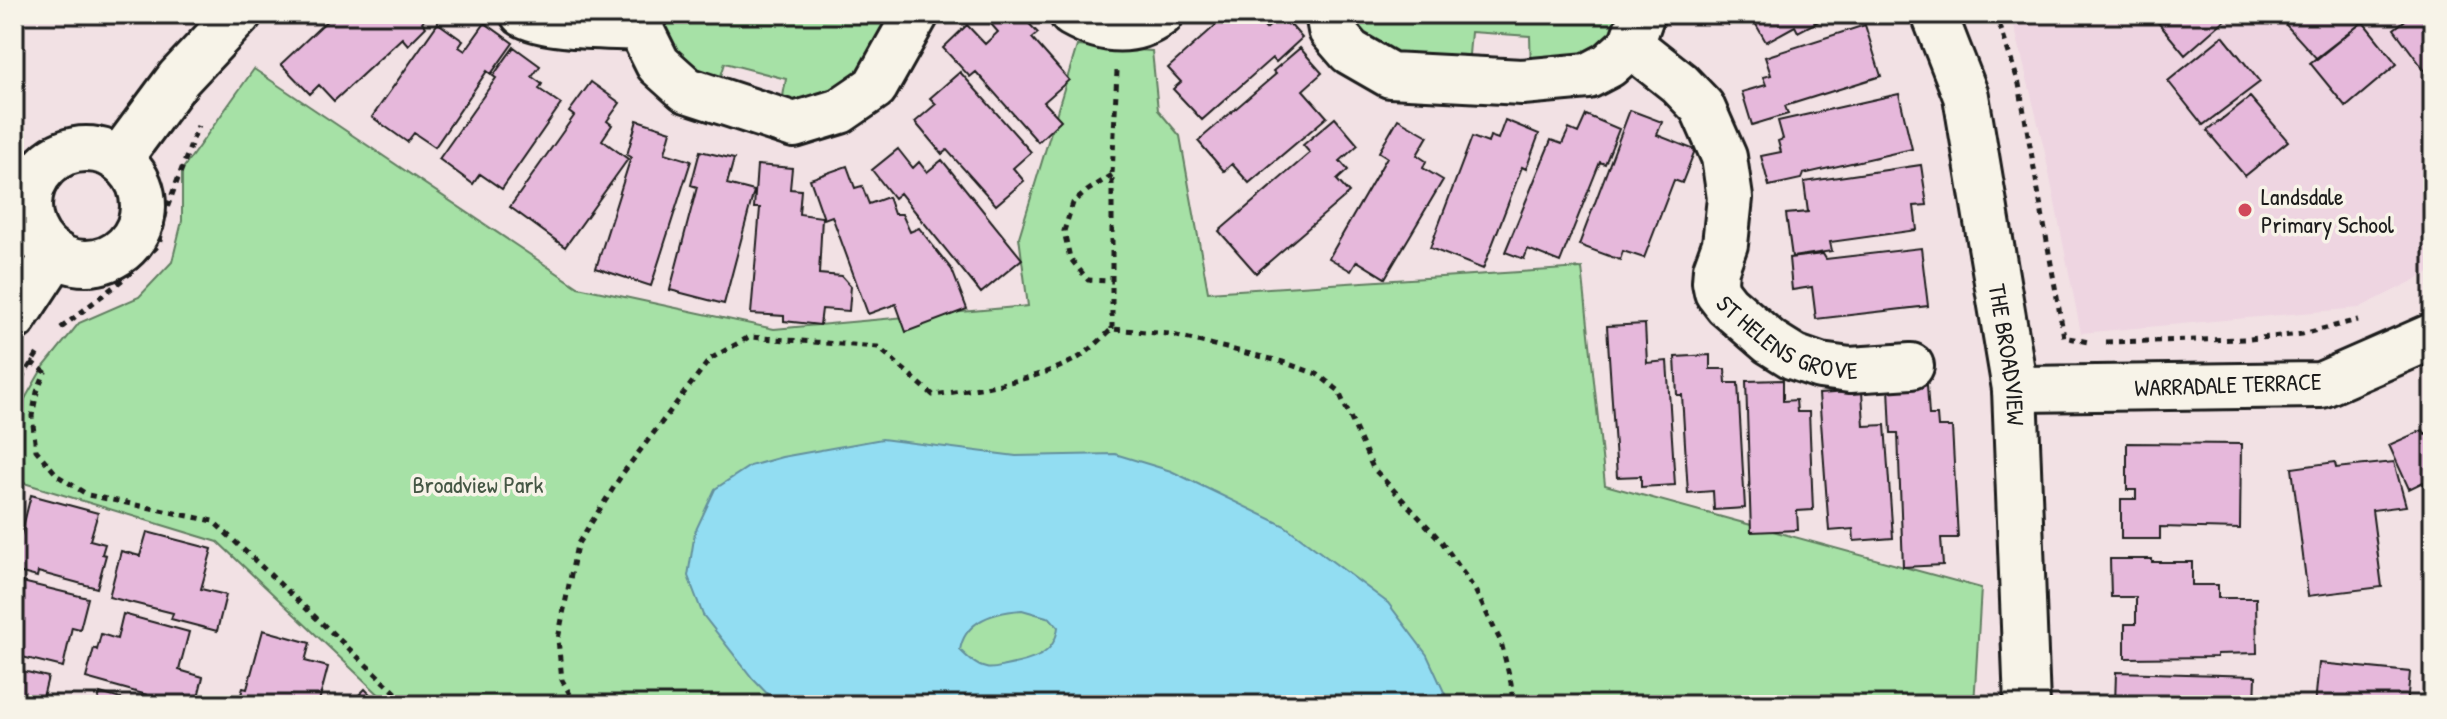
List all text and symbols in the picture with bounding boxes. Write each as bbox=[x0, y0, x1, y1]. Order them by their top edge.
place label: Landsdale Primary School bbox=[2261, 180, 2395, 240]
marker: Landsdale Primary School bbox=[2236, 201, 2254, 219]
street label: THE BROADVIEW bbox=[1982, 281, 2032, 426]
street label: ST HELENS GROVE bbox=[1709, 289, 1859, 386]
street label: WARRADALE TERRACE bbox=[2134, 365, 2323, 403]
park label: Broadview Park bbox=[412, 468, 544, 500]

